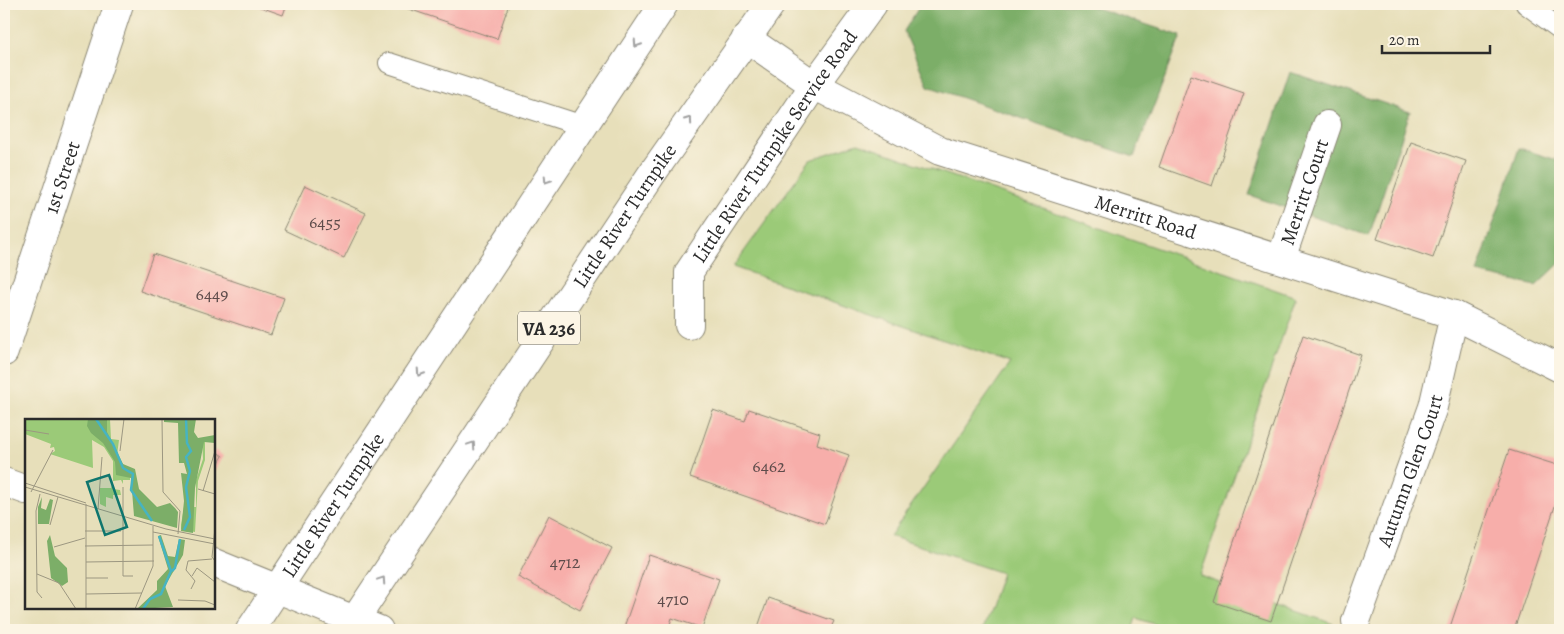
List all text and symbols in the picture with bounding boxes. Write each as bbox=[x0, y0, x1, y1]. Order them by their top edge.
scale bar bbox=[1382, 22, 1489, 54]
street label: Little River Turnpike Service Road bbox=[686, 24, 864, 268]
text: 20 m bbox=[1389, 30, 1420, 50]
one-way arrow bbox=[634, 39, 643, 48]
one-way arrow bbox=[683, 116, 692, 126]
street label: Merritt Court bbox=[1274, 135, 1335, 249]
street label: 1st Street bbox=[38, 137, 87, 217]
street label: Little River Turnpike bbox=[567, 138, 683, 293]
one-way arrow bbox=[544, 175, 554, 184]
street label: Merritt Road bbox=[1091, 188, 1200, 246]
house number: 6455 bbox=[309, 210, 341, 234]
house number: 6449 bbox=[196, 282, 228, 306]
road number: VA 236 bbox=[518, 312, 580, 344]
one-way arrow bbox=[417, 368, 427, 377]
street label: Autumn Glen Court bbox=[1370, 391, 1450, 552]
inset map bbox=[25, 419, 215, 609]
street label: Little River Turnpike bbox=[276, 428, 391, 583]
one-way arrow bbox=[466, 441, 475, 450]
house number: 6462 bbox=[752, 454, 786, 478]
house number: 4712 bbox=[550, 550, 581, 574]
one-way arrow bbox=[376, 576, 386, 585]
house number: 4710 bbox=[657, 587, 689, 611]

